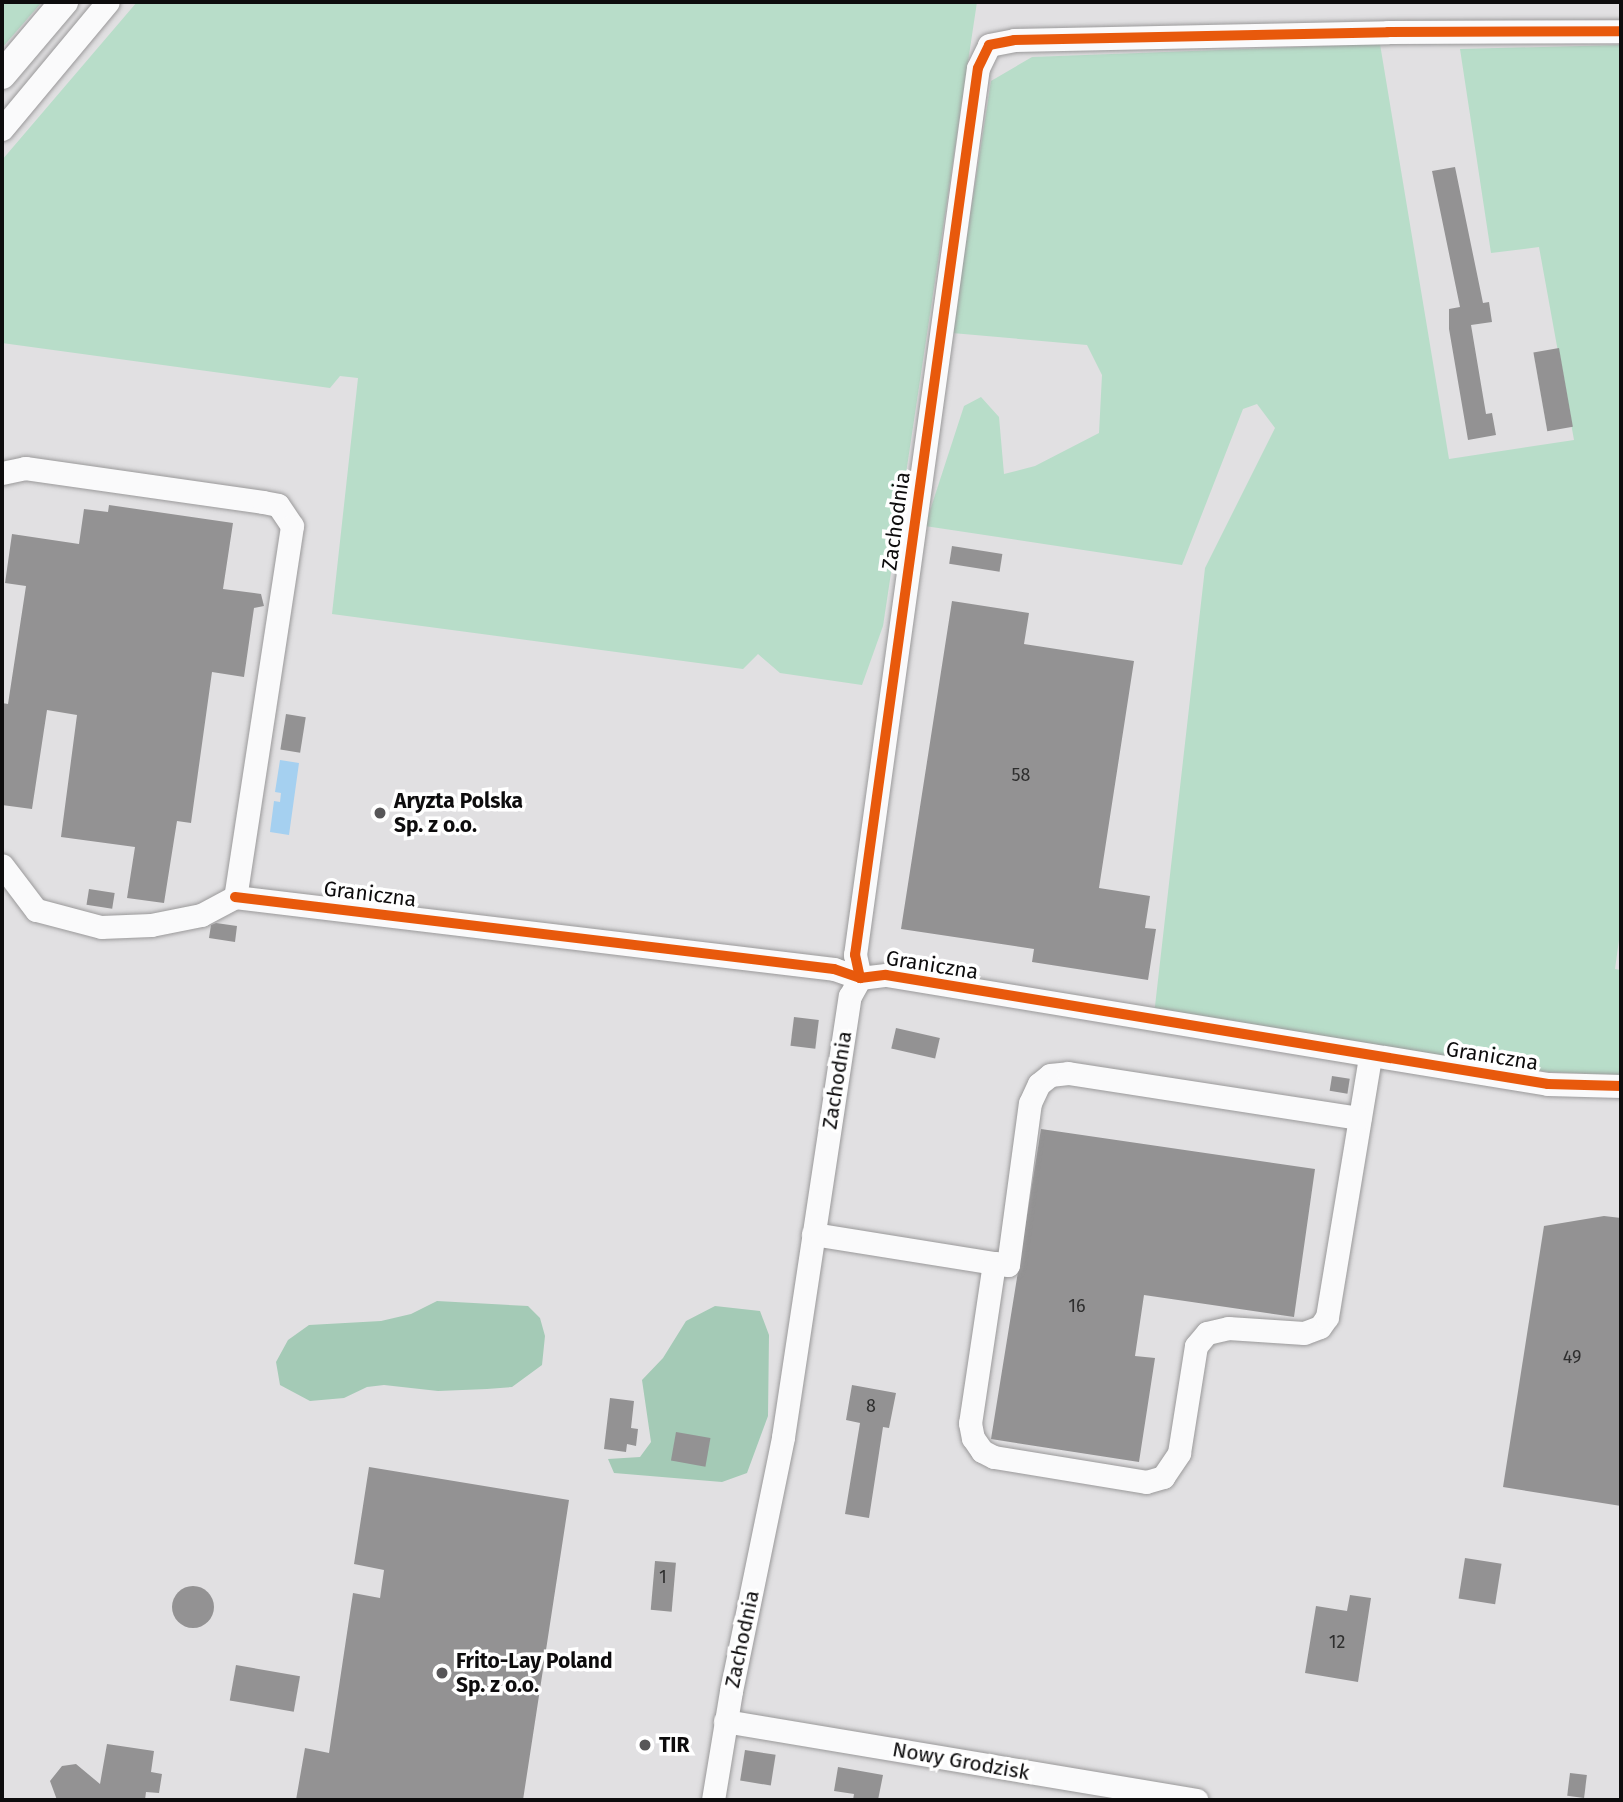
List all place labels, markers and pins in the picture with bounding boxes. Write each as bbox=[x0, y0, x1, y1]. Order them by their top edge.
place label: Aryzta Polska Sp. z o.o. bbox=[394, 788, 523, 838]
marker: Aryzta Polska Sp. z o.o. bbox=[372, 805, 388, 821]
place label: Frito-Lay Poland Sp. z o.o. bbox=[456, 1648, 613, 1698]
marker: Frito-Lay Poland Sp. z o.o. bbox=[434, 1665, 450, 1681]
place label: TIR bbox=[659, 1732, 689, 1758]
marker: TIR bbox=[637, 1737, 653, 1753]

